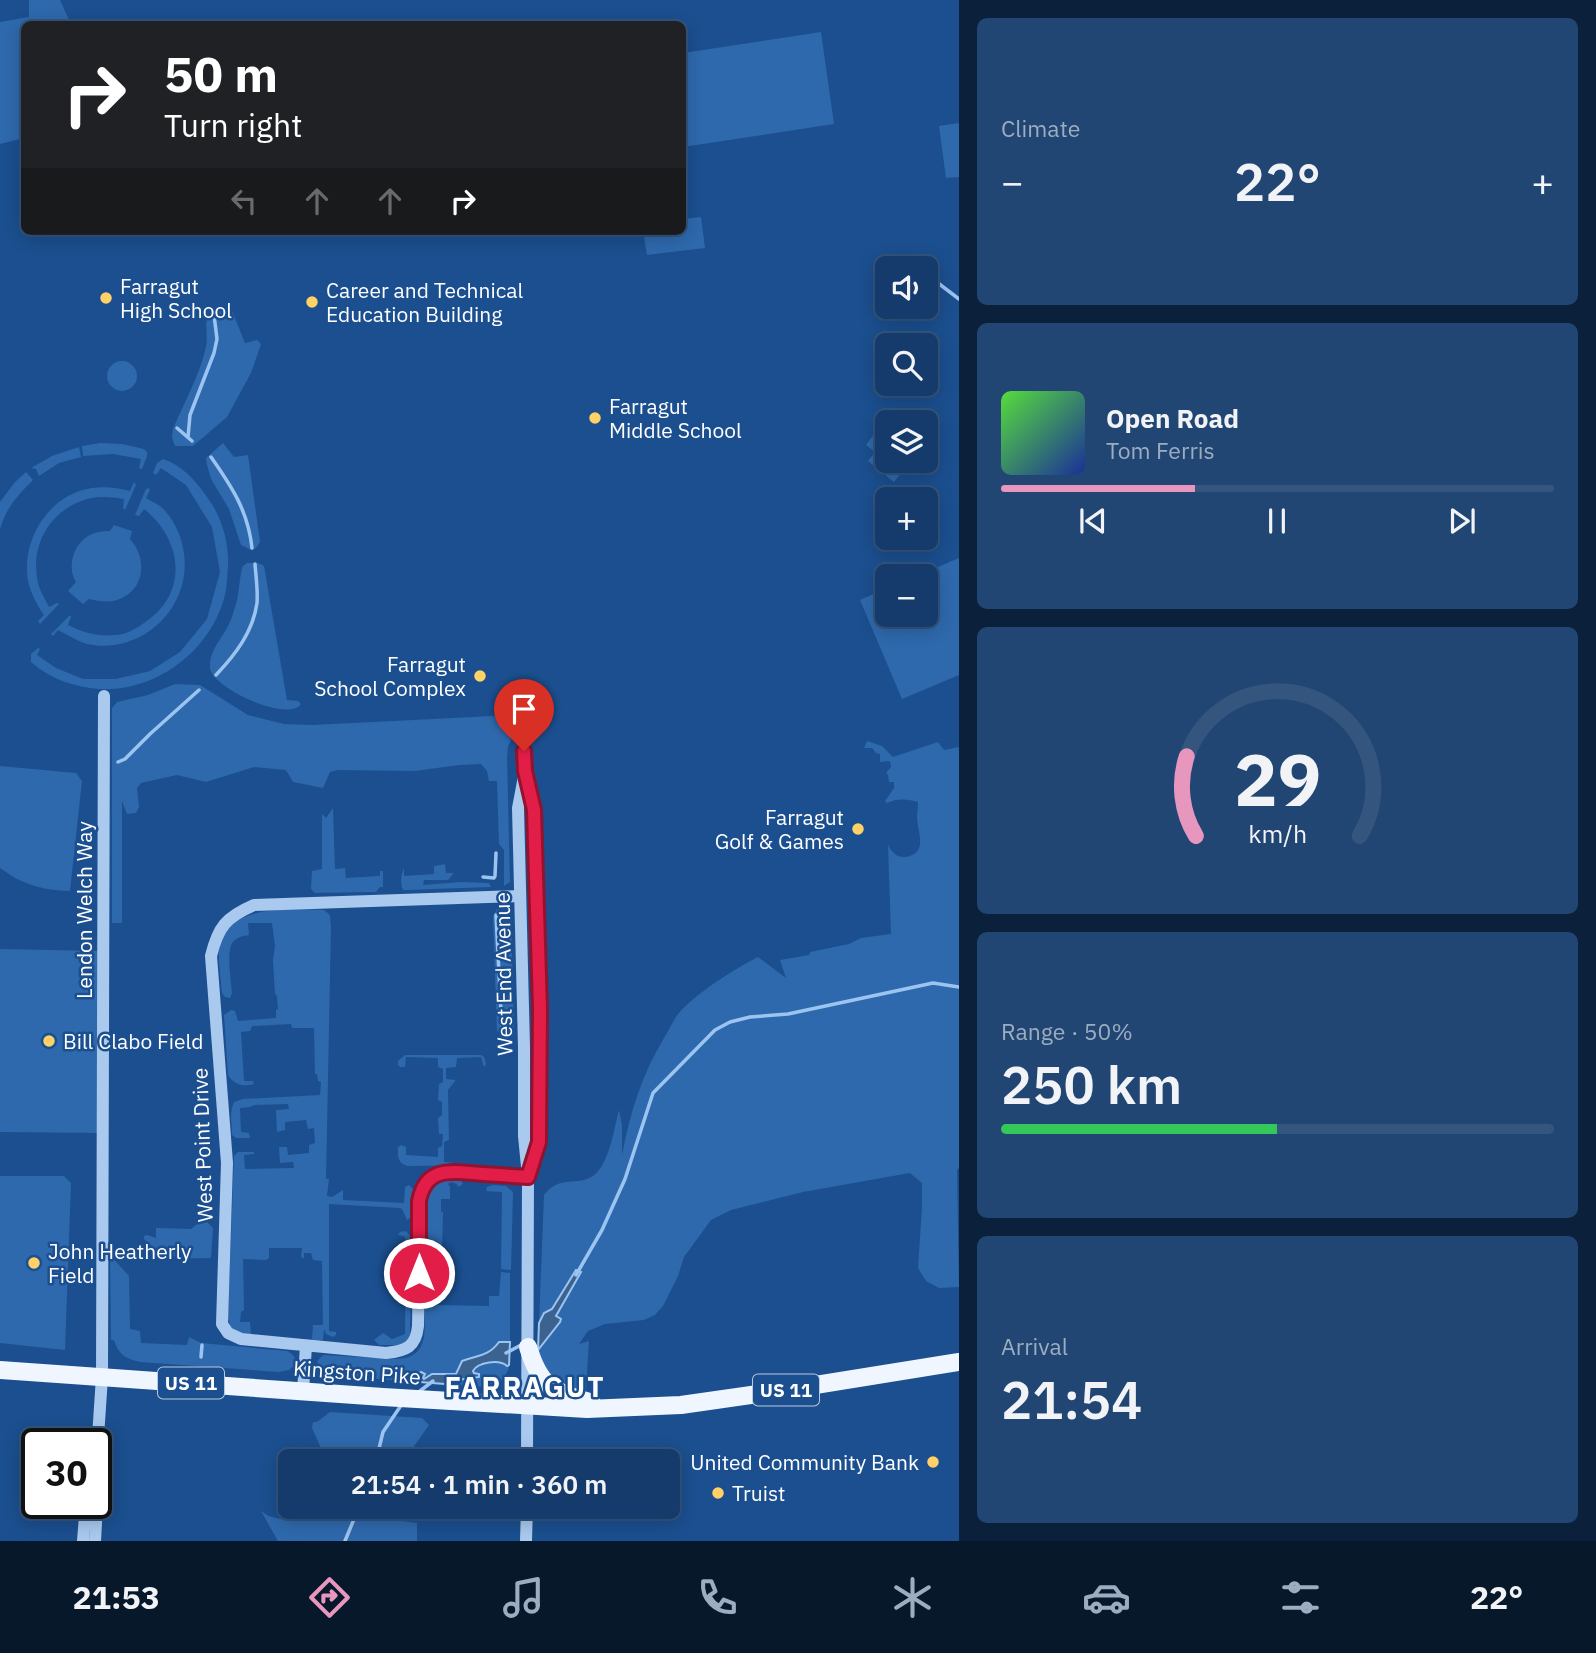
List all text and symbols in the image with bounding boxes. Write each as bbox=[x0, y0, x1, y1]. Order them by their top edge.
text: 50 m bbox=[164, 42, 278, 105]
icon: right bbox=[49, 49, 140, 140]
text: Turn right bbox=[164, 104, 302, 146]
text: Climate bbox=[1001, 113, 1080, 143]
text: 22° bbox=[1234, 148, 1321, 215]
text: − bbox=[1001, 157, 1024, 206]
text: + bbox=[1531, 157, 1554, 206]
icon: left bbox=[225, 182, 263, 220]
icon: ahead bbox=[298, 182, 336, 220]
icon: ahead bbox=[371, 182, 409, 220]
icon: right bbox=[444, 182, 482, 220]
map controls bbox=[875, 256, 938, 627]
button: sound bbox=[875, 256, 938, 319]
place label: Farragut High School bbox=[120, 272, 232, 324]
place label: Career and Technical Education Building bbox=[326, 276, 523, 328]
marker: Farragut High School bbox=[98, 290, 114, 306]
marker: Career and Technical Education Building bbox=[304, 294, 320, 310]
button: search bbox=[875, 333, 938, 396]
place label: Farragut Middle School bbox=[609, 392, 742, 444]
text: Open Road bbox=[1106, 401, 1239, 435]
marker: Farragut Middle School bbox=[587, 410, 603, 426]
button: layers bbox=[875, 410, 938, 473]
text: Tom Ferris bbox=[1106, 435, 1215, 465]
button: + bbox=[875, 487, 938, 550]
icon: previous bbox=[1074, 502, 1112, 540]
icon: pause bbox=[1258, 502, 1296, 540]
icon: next bbox=[1443, 502, 1481, 540]
button: − bbox=[875, 564, 938, 627]
place label: Farragut School Complex bbox=[314, 650, 466, 702]
marker: Farragut School Complex bbox=[472, 668, 488, 684]
pin bbox=[494, 679, 554, 751]
icon: arrive bbox=[505, 690, 543, 728]
text: 29 bbox=[1234, 732, 1321, 827]
place label: Farragut Golf & Games bbox=[715, 803, 844, 855]
text: km/h bbox=[1248, 817, 1307, 850]
street label: Lendon Welch Way bbox=[70, 821, 98, 999]
marker: Farragut Golf & Games bbox=[850, 821, 866, 837]
street label: West End Avenue bbox=[488, 892, 518, 1056]
text: Range · 50% bbox=[1001, 1016, 1133, 1046]
place label: Bill Clabo Field bbox=[63, 1027, 204, 1055]
marker: Bill Clabo Field bbox=[41, 1033, 57, 1049]
text: 250 km bbox=[1001, 1051, 1182, 1118]
street label: West Point Drive bbox=[185, 1067, 219, 1223]
position arrow bbox=[382, 1236, 456, 1310]
place label: John Heatherly Field bbox=[48, 1237, 192, 1289]
marker: John Heatherly Field bbox=[26, 1255, 42, 1271]
text: Arrival bbox=[1001, 1331, 1068, 1361]
street label: Kingston Pike bbox=[292, 1354, 422, 1390]
text: 21:54 bbox=[1001, 1366, 1142, 1433]
road number: US 11 bbox=[158, 1368, 224, 1399]
district label: FARRAGUT bbox=[444, 1368, 606, 1405]
road number: US 11 bbox=[753, 1374, 819, 1406]
speed limit sign: 30 bbox=[21, 1428, 112, 1519]
place label: United Community Bank bbox=[690, 1448, 919, 1476]
marker: United Community Bank bbox=[925, 1454, 941, 1470]
text: 21:54 · 1 min · 360 m bbox=[351, 1467, 607, 1501]
place label: Truist bbox=[732, 1479, 785, 1507]
marker: Truist bbox=[710, 1485, 726, 1501]
icon: directions bbox=[305, 1573, 354, 1622]
icon: music bbox=[499, 1573, 548, 1622]
icon: phone bbox=[693, 1573, 742, 1622]
icon: climate bbox=[888, 1573, 937, 1622]
icon: car bbox=[1082, 1573, 1131, 1622]
icon: filters bbox=[1276, 1573, 1325, 1622]
text: 21:53 bbox=[73, 1576, 160, 1618]
text: 22° bbox=[1470, 1576, 1523, 1618]

